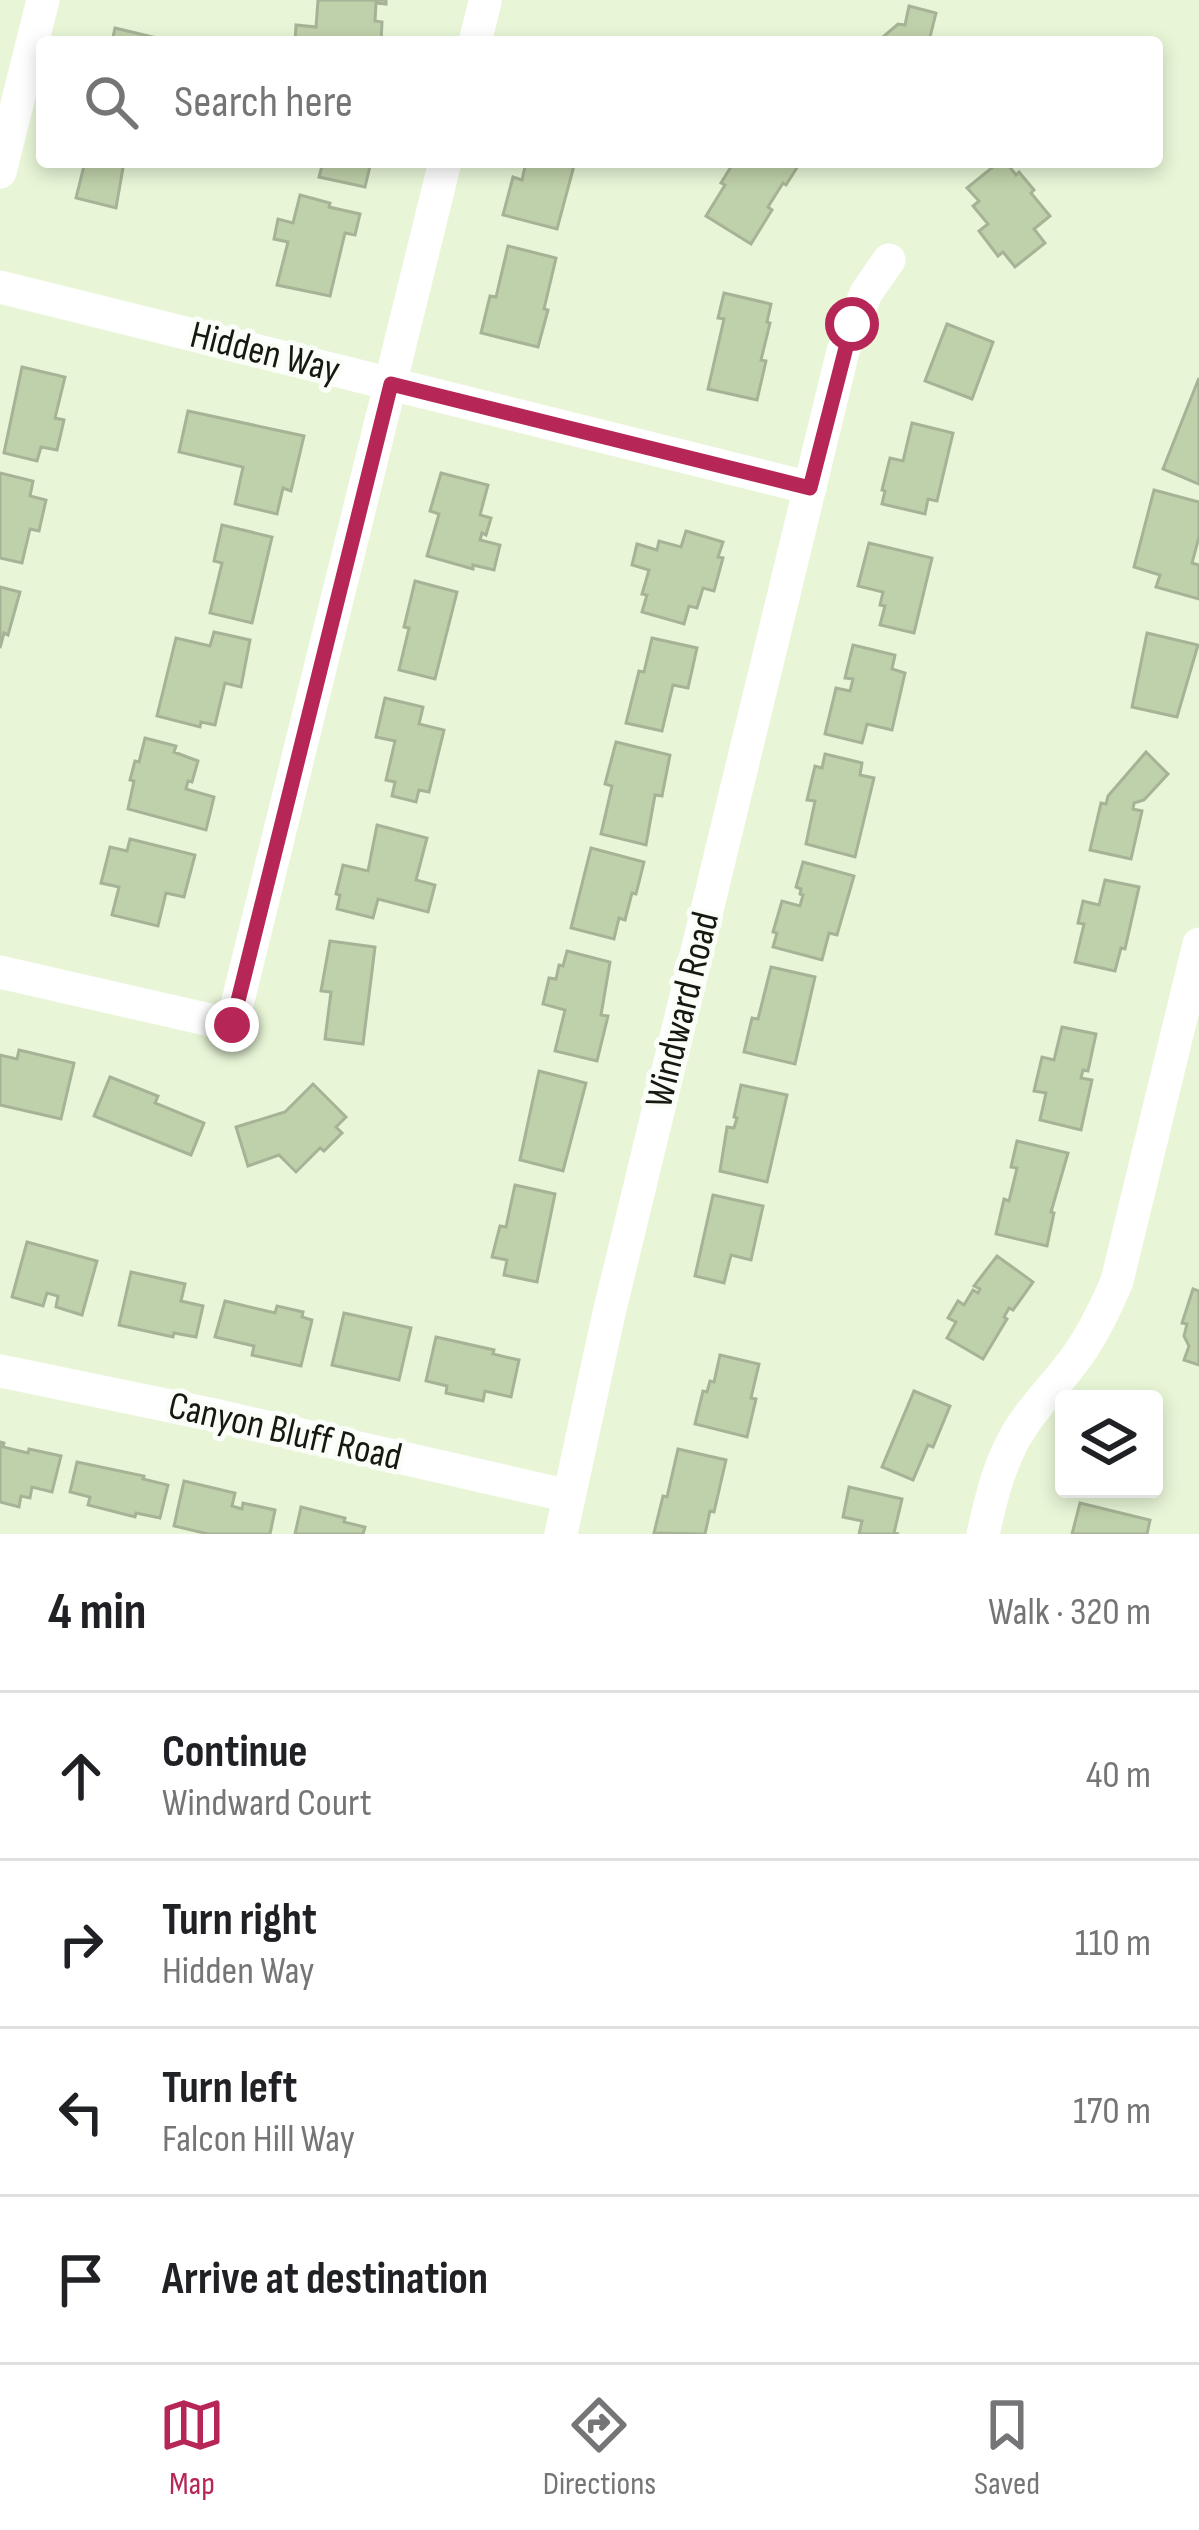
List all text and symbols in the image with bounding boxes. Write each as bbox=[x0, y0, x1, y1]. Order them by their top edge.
search box bbox=[36, 36, 1163, 168]
icon: search bbox=[78, 69, 144, 135]
text: Search here bbox=[174, 75, 353, 130]
route start bbox=[825, 297, 879, 351]
street label: Hidden Way bbox=[185, 312, 345, 394]
street label: Windward Road bbox=[636, 907, 730, 1113]
route end bbox=[205, 998, 259, 1052]
street label: Canyon Bluff Road bbox=[164, 1382, 406, 1482]
map controls bbox=[1055, 1390, 1163, 1498]
button: layers bbox=[1055, 1390, 1163, 1498]
text: 4 min bbox=[48, 1582, 147, 1643]
text: Walk · 320 m bbox=[988, 1589, 1151, 1636]
text: Continue bbox=[162, 1725, 308, 1780]
icon: ahead bbox=[48, 1743, 114, 1809]
text: 40 m bbox=[1086, 1752, 1151, 1799]
text: Windward Court bbox=[162, 1780, 372, 1827]
text: Turn right bbox=[162, 1893, 317, 1948]
icon: right bbox=[48, 1911, 114, 1977]
text: 110 m bbox=[1075, 1920, 1151, 1967]
text: Hidden Way bbox=[162, 1948, 314, 1995]
text: Turn left bbox=[162, 2061, 297, 2116]
icon: left bbox=[48, 2079, 114, 2145]
text: 170 m bbox=[1073, 2088, 1151, 2135]
text: Falcon Hill Way bbox=[162, 2116, 355, 2163]
icon: arrive bbox=[48, 2247, 114, 2313]
text: Arrive at destination bbox=[162, 2252, 488, 2307]
tab: Map bbox=[159, 2392, 225, 2504]
tab: Directions bbox=[543, 2392, 656, 2504]
tab: Saved bbox=[974, 2392, 1040, 2504]

